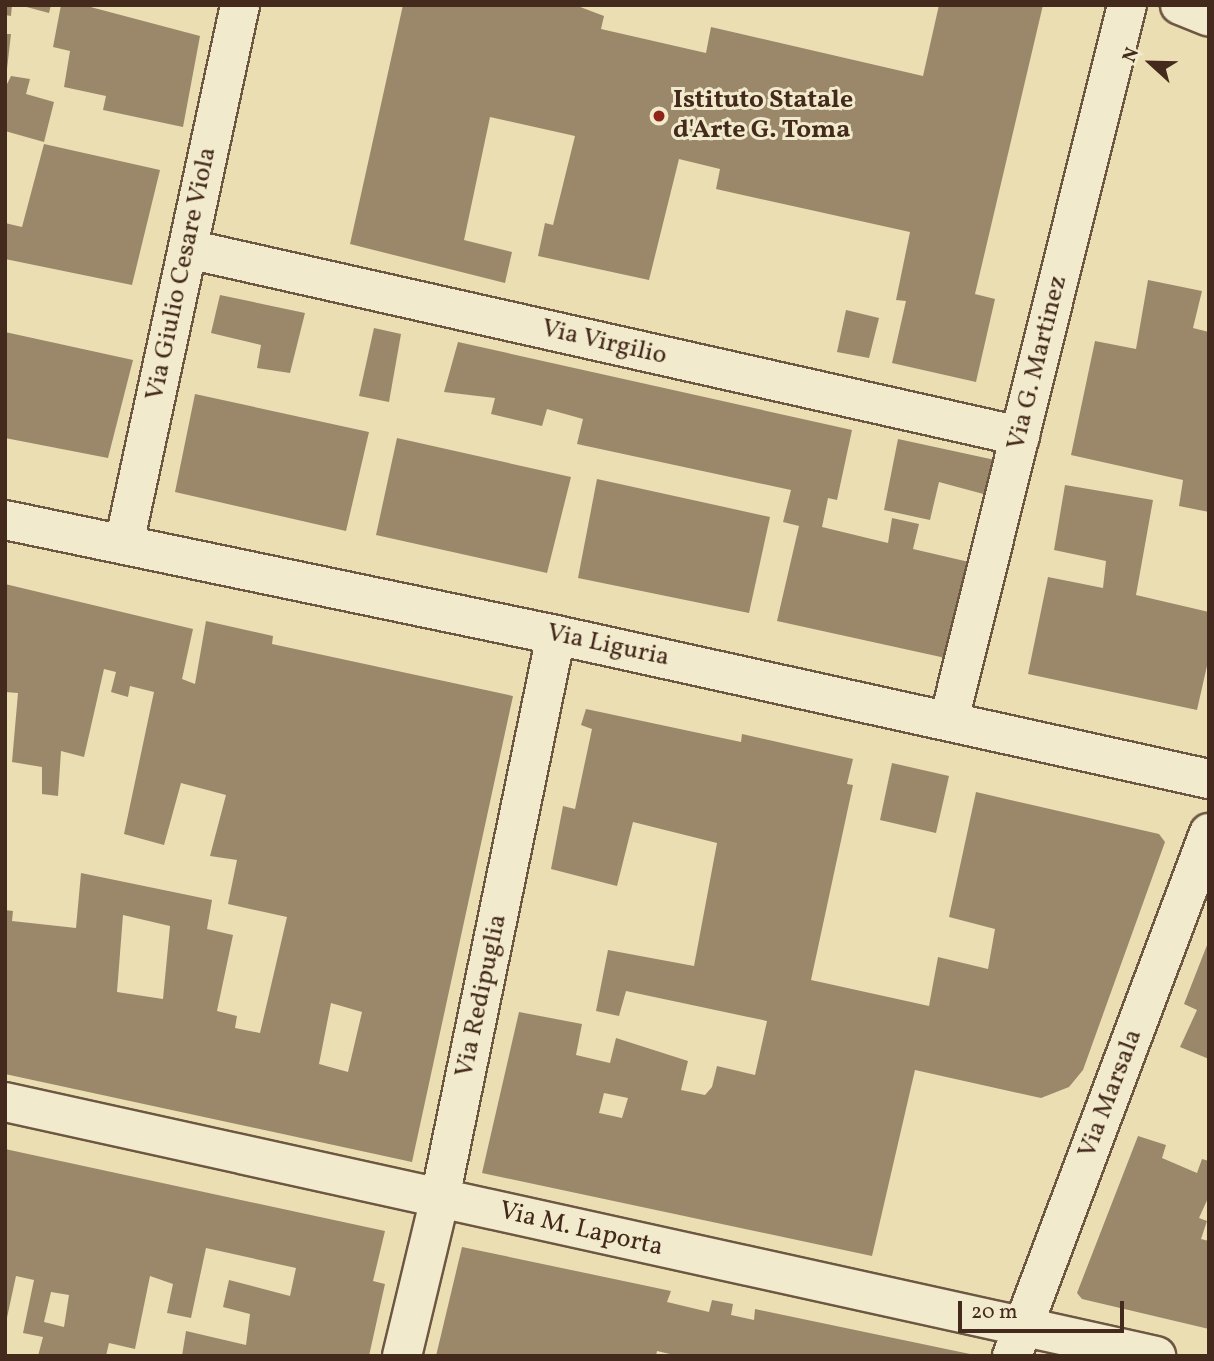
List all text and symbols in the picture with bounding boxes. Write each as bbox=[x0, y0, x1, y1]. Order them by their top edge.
north arrow bbox=[1116, 28, 1186, 98]
text: N bbox=[1117, 44, 1146, 66]
place label: Istituto Statale d'Arte G. Toma bbox=[673, 85, 853, 146]
marker: Istituto Statale d'Arte G. Toma bbox=[651, 108, 667, 124]
street label: Via Giulio Cesare Viola bbox=[140, 144, 224, 404]
street label: Via G. Martinez bbox=[1001, 273, 1075, 453]
street label: Via Virgilio bbox=[538, 313, 670, 373]
street label: Via Liguria bbox=[544, 618, 672, 674]
street label: Via Redipuglia bbox=[449, 912, 515, 1080]
street label: Via Marsala bbox=[1072, 1025, 1150, 1163]
street label: Via M. Laporta bbox=[496, 1196, 666, 1264]
scale bar bbox=[962, 1288, 1128, 1332]
text: 20 m bbox=[971, 1298, 1017, 1327]

